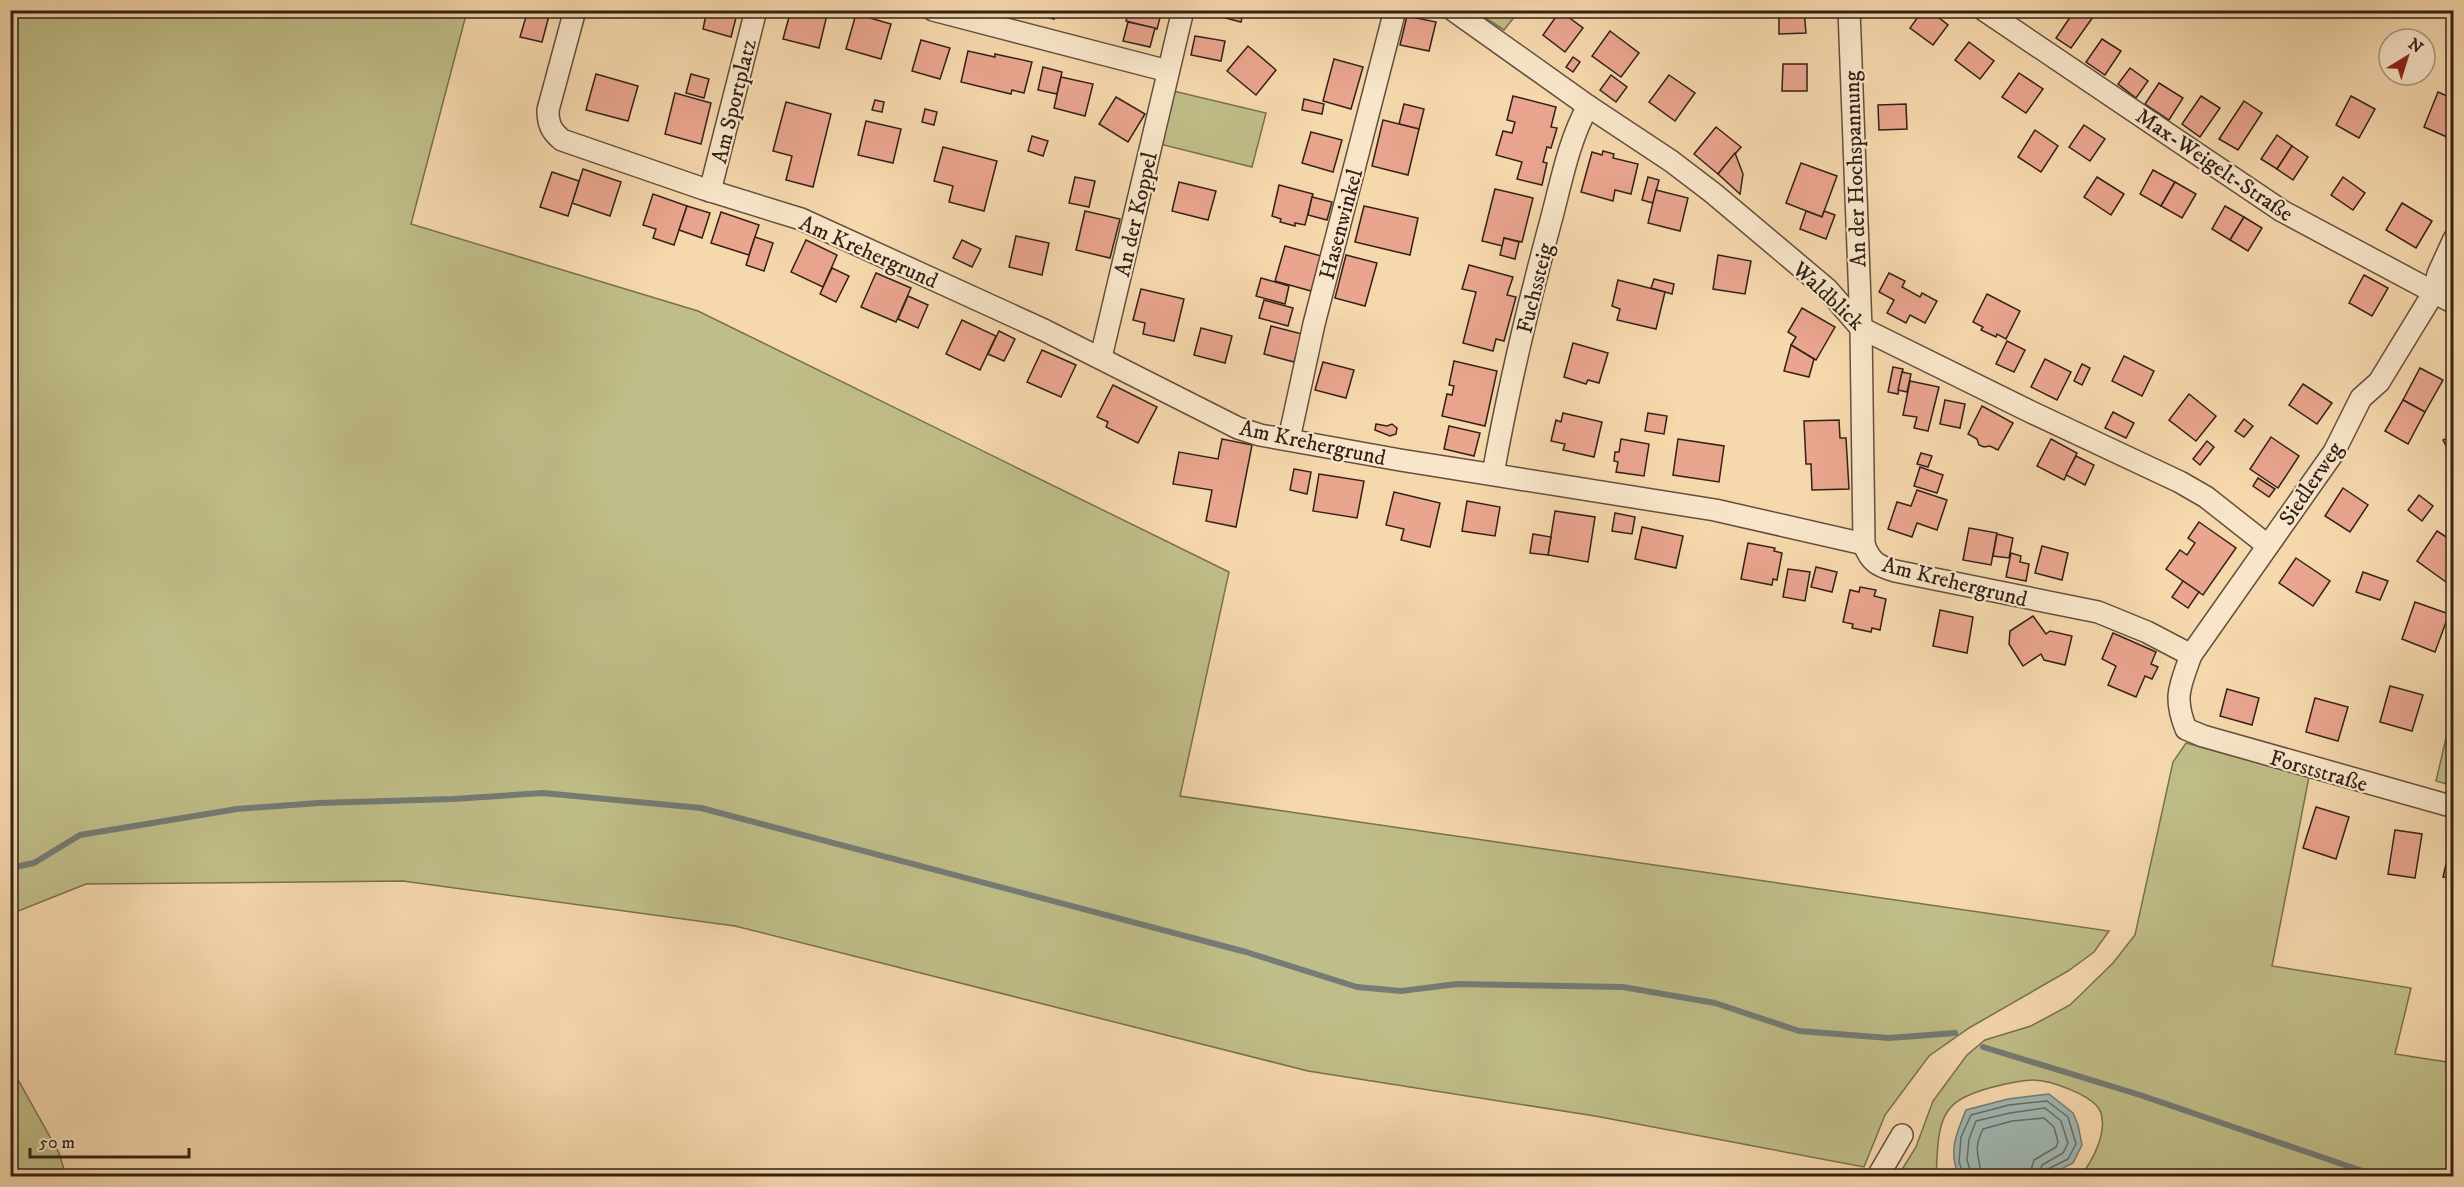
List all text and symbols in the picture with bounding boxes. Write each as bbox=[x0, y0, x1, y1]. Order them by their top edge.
north arrow bbox=[2377, 27, 2437, 87]
text: N bbox=[2404, 34, 2427, 58]
street label: Am Sportplatz bbox=[706, 36, 763, 166]
street label: An der Hochspannung bbox=[1839, 70, 1872, 268]
street label: Max-Weigelt-Straße bbox=[2130, 103, 2298, 228]
street label: An der Koppel bbox=[1109, 149, 1164, 279]
street label: Hasenwinkel bbox=[1314, 166, 1369, 283]
street label: Am Krehergrund bbox=[795, 210, 942, 295]
street label: Fuchssteig bbox=[1511, 240, 1560, 336]
street label: Waldblick bbox=[1786, 255, 1870, 336]
street label: Am Krehergrund bbox=[1237, 415, 1388, 472]
street label: Siedlerweg bbox=[2273, 437, 2349, 531]
street label: Am Krehergrund bbox=[1879, 551, 2030, 614]
street label: Forststraße bbox=[2267, 745, 2371, 798]
scale bar bbox=[30, 1121, 189, 1159]
text: 50 m bbox=[39, 1132, 75, 1154]

